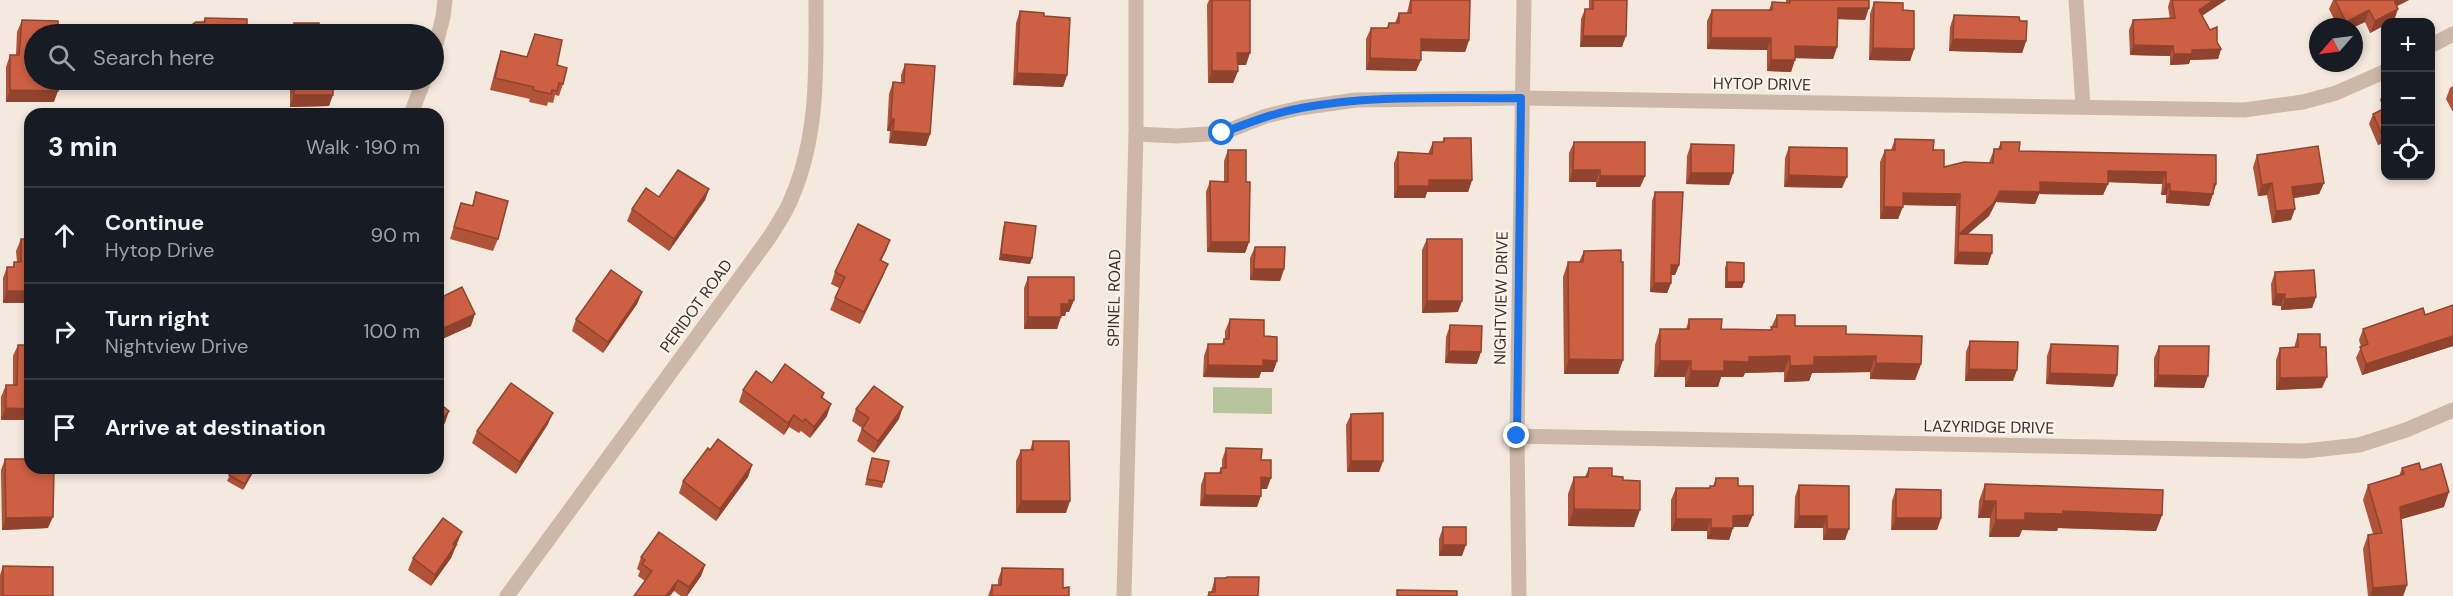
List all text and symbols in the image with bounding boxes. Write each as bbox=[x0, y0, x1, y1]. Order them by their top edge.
north arrow bbox=[2309, 18, 2363, 72]
map controls bbox=[2381, 18, 2435, 180]
button: + bbox=[2381, 18, 2435, 72]
search box bbox=[24, 24, 444, 90]
icon: search bbox=[45, 41, 78, 74]
text: Search here bbox=[93, 43, 214, 72]
button: − bbox=[2381, 72, 2435, 126]
street label: HYTOP DRIVE bbox=[1713, 73, 1811, 95]
route start bbox=[1208, 119, 1234, 145]
button: locate bbox=[2381, 126, 2435, 180]
text: 3 min bbox=[48, 130, 117, 164]
text: Walk · 190 m bbox=[306, 134, 420, 160]
text: Continue bbox=[105, 208, 204, 237]
icon: ahead bbox=[48, 219, 81, 252]
text: 90 m bbox=[371, 222, 420, 248]
street label: NIGHTVIEW DRIVE bbox=[1489, 231, 1513, 365]
text: Hytop Drive bbox=[105, 237, 214, 263]
street label: SPINEL ROAD bbox=[1103, 249, 1125, 347]
street label: PERIDOT ROAD bbox=[655, 255, 737, 357]
text: Turn right bbox=[105, 304, 210, 333]
icon: right bbox=[48, 315, 81, 348]
text: 100 m bbox=[363, 318, 420, 344]
text: Nightview Drive bbox=[105, 333, 248, 359]
icon: arrive bbox=[48, 411, 81, 444]
text: Arrive at destination bbox=[105, 413, 326, 442]
street label: LAZYRIDGE DRIVE bbox=[1923, 415, 2055, 439]
route end bbox=[1503, 422, 1529, 448]

